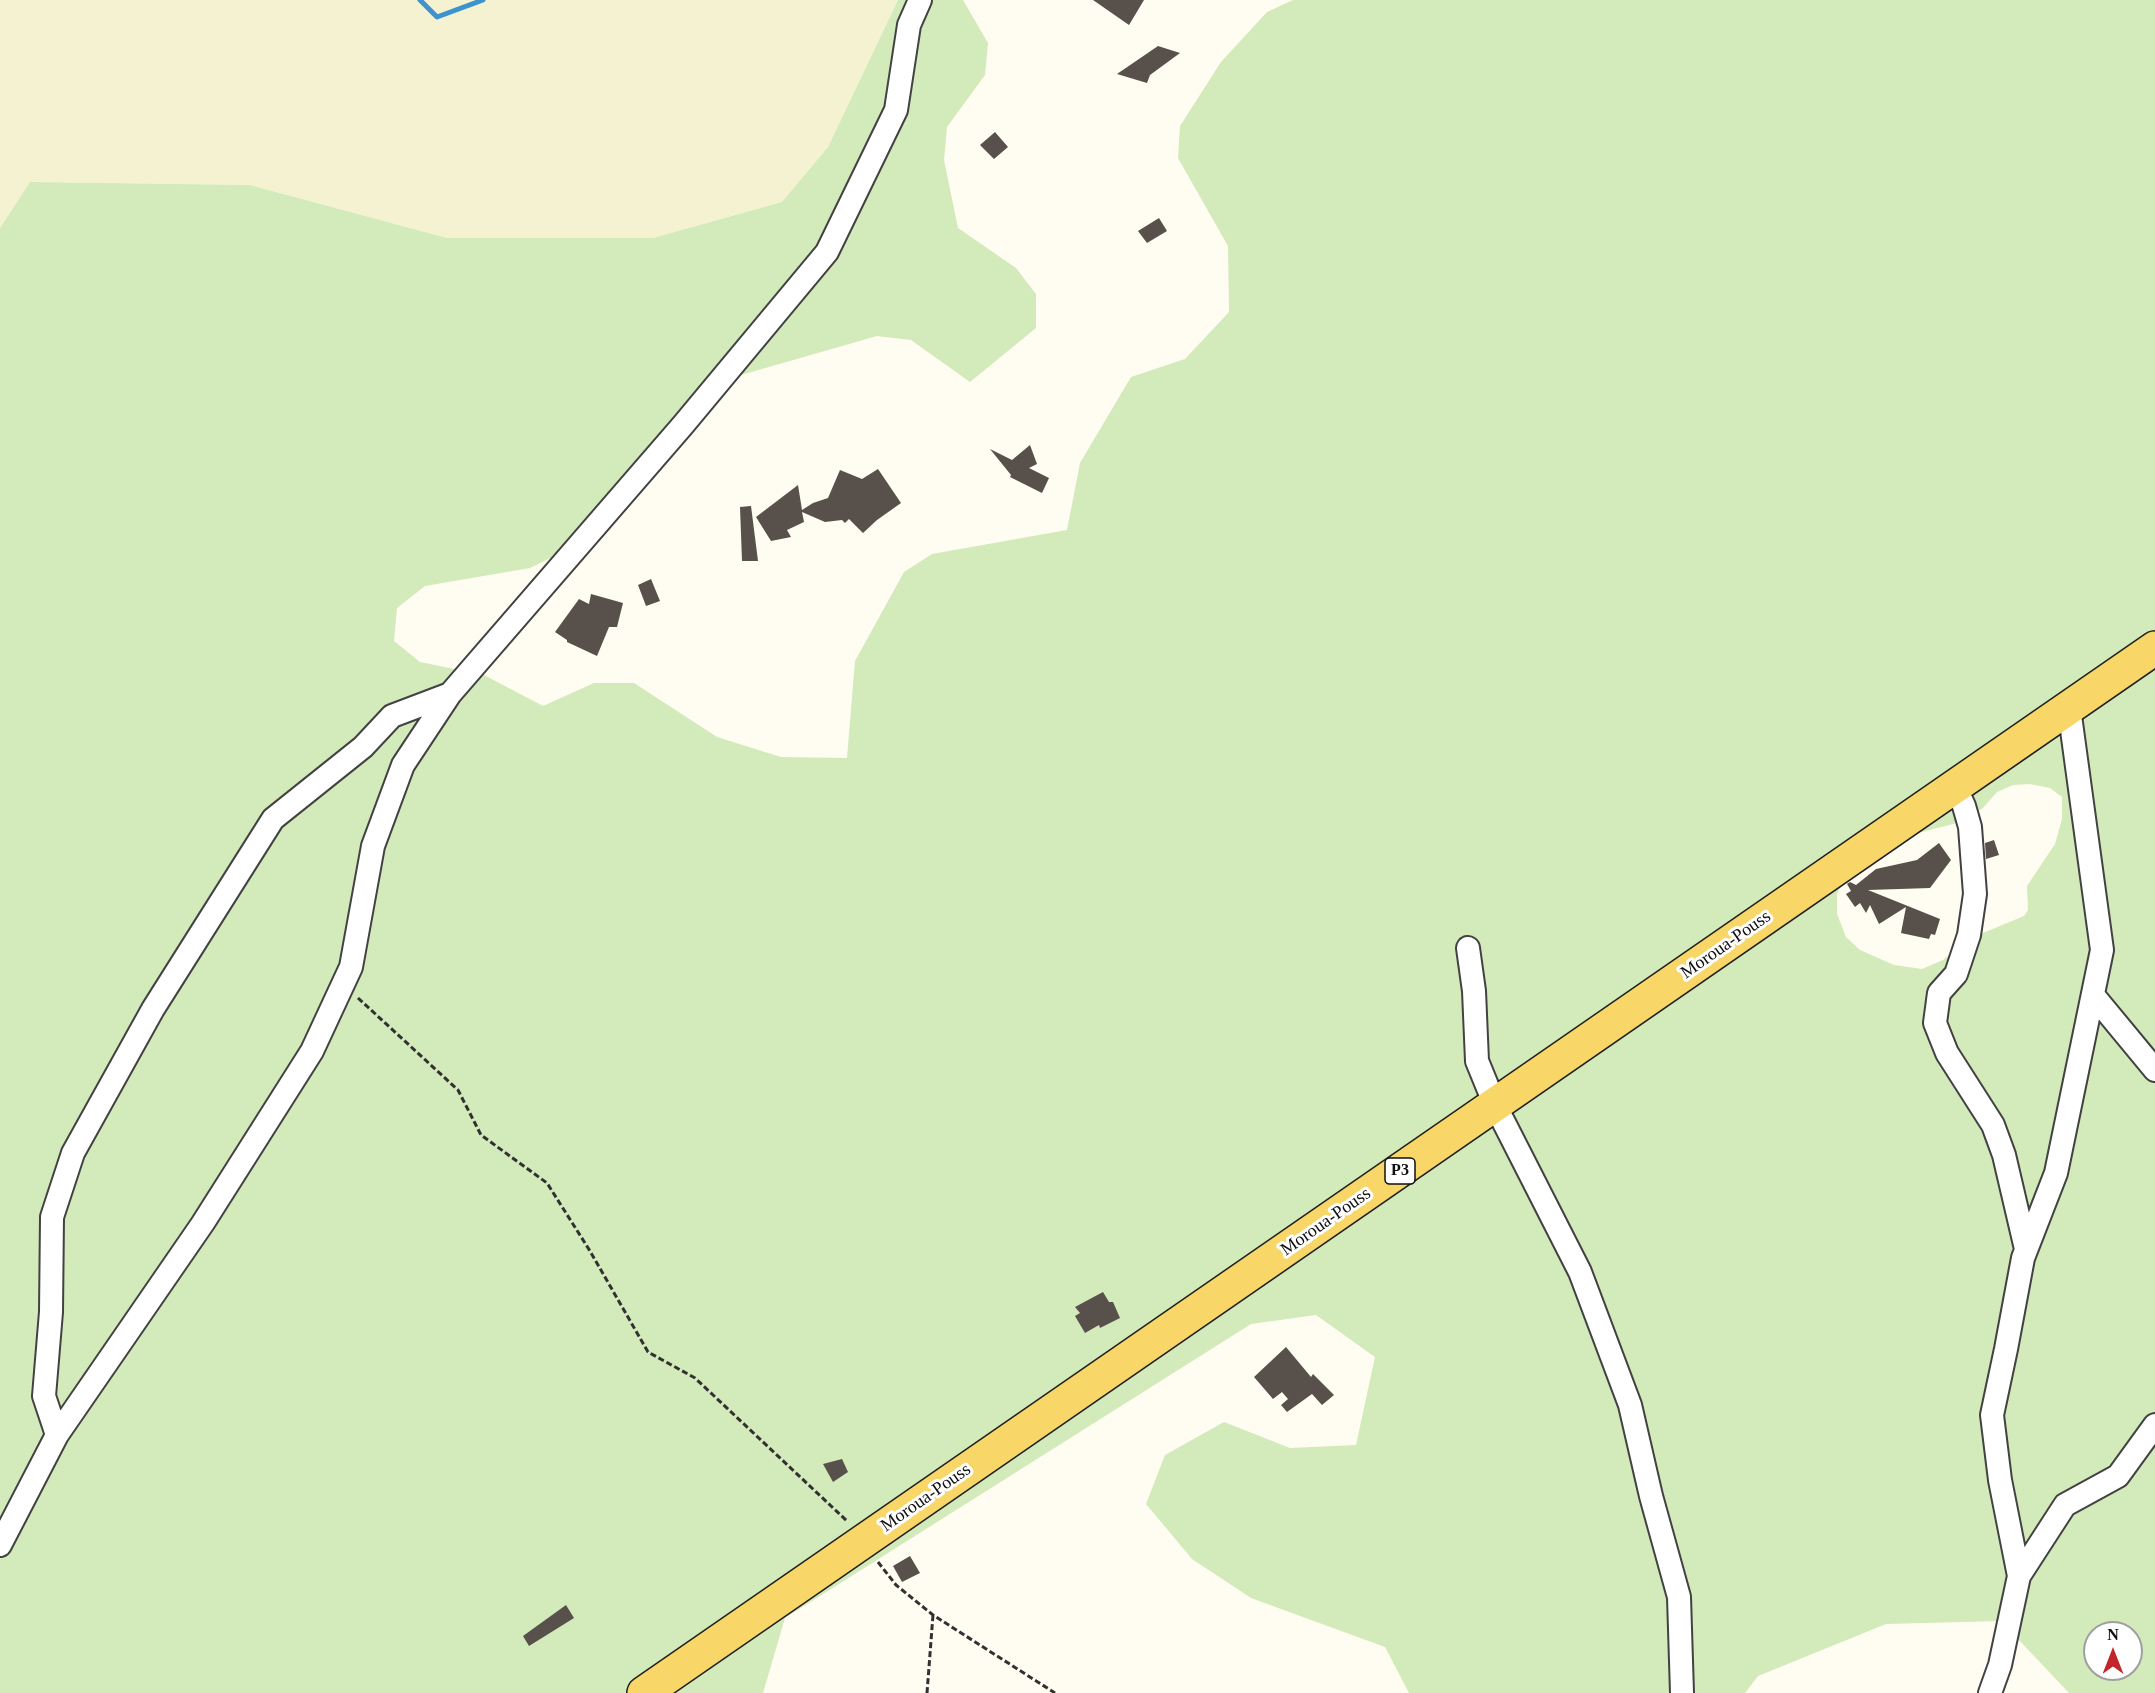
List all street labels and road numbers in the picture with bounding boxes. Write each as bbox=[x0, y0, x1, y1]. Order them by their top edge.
street label: Moroua-Pouss bbox=[1677, 906, 1775, 984]
road number: P3 bbox=[1385, 1158, 1415, 1184]
street label: Moroua-Pouss bbox=[1277, 1183, 1375, 1261]
street label: Moroua-Pouss bbox=[877, 1459, 975, 1537]

